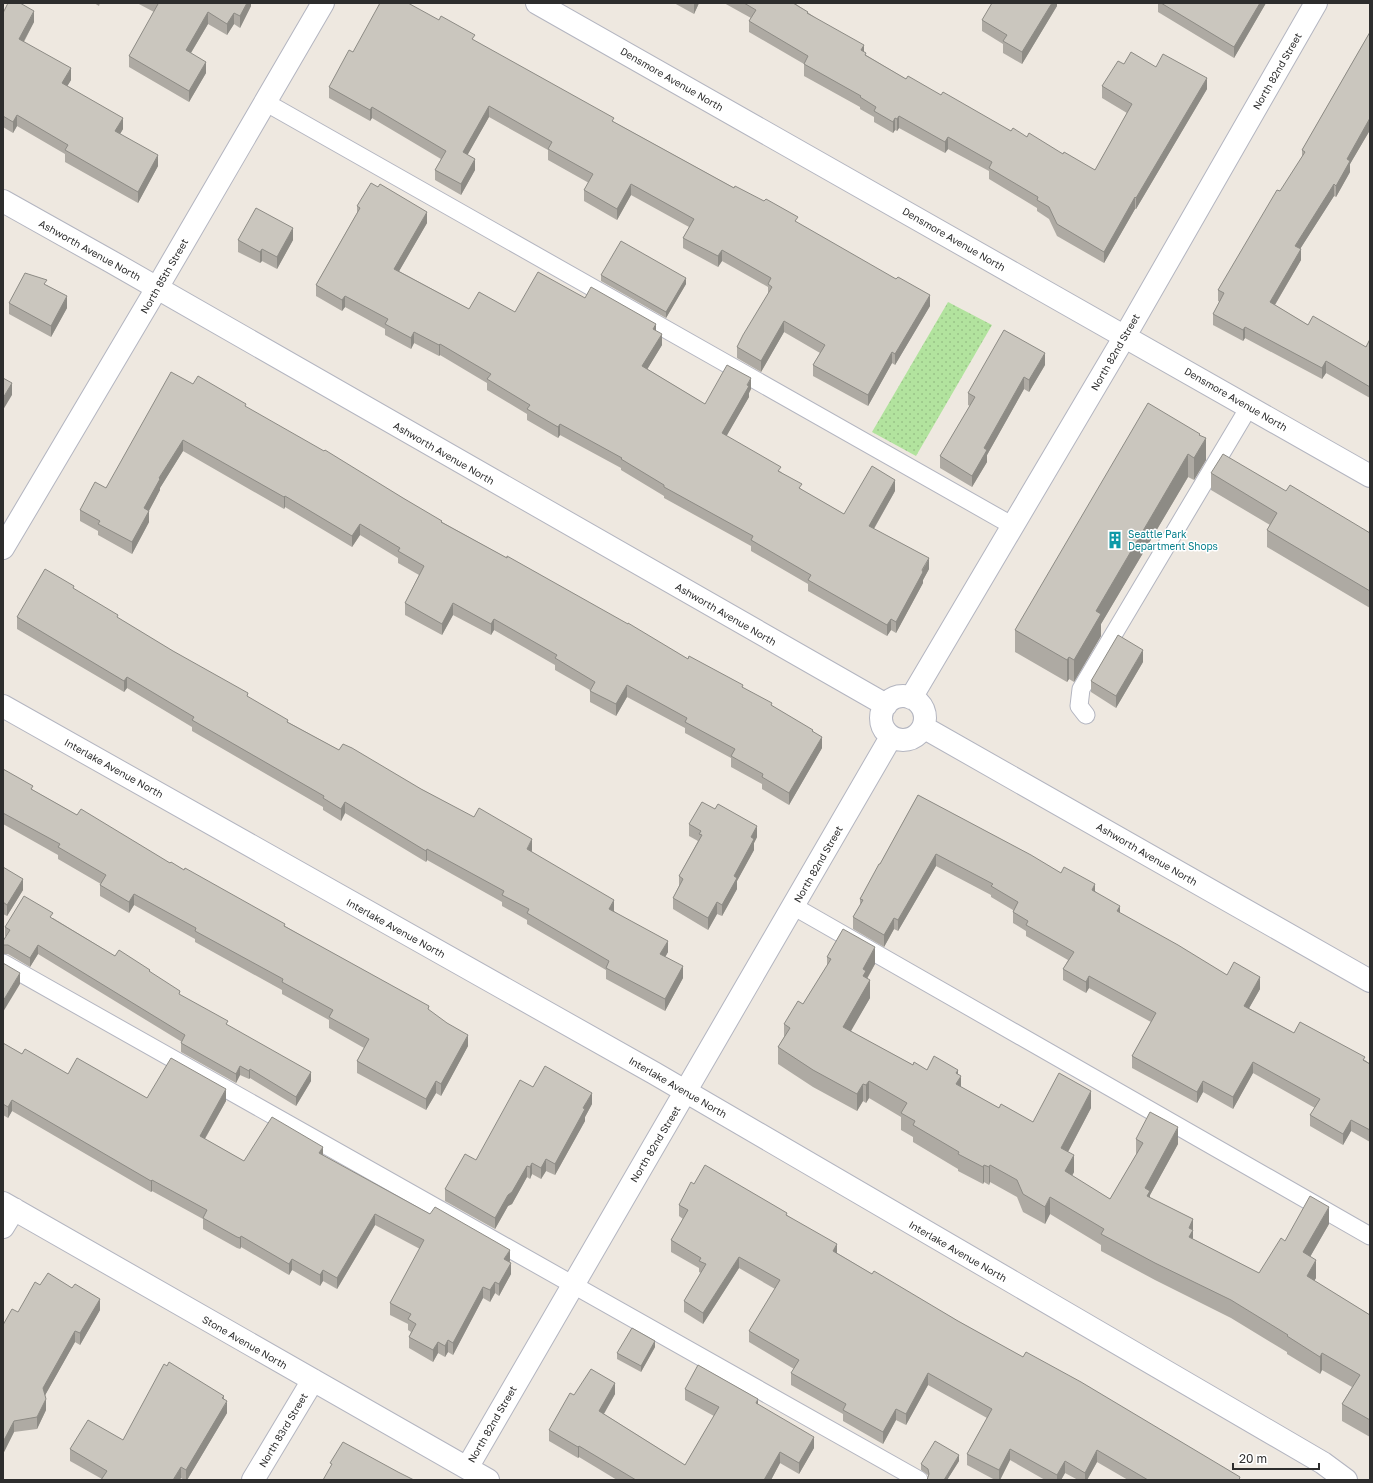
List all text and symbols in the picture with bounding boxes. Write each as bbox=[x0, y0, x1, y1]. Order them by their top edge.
street label: North 82nd Street bbox=[1250, 30, 1304, 112]
street label: Densmore Avenue North bbox=[618, 45, 726, 113]
street label: Densmore Avenue North bbox=[900, 205, 1008, 273]
street label: Ashworth Avenue North bbox=[37, 217, 143, 283]
street label: North 85th Street bbox=[138, 236, 190, 316]
street label: North 82nd Street bbox=[1088, 311, 1142, 393]
street label: Densmore Avenue North bbox=[1182, 365, 1290, 433]
street label: Ashworth Avenue North bbox=[391, 419, 497, 487]
place label: Seattle Park Department Shops bbox=[1128, 528, 1218, 552]
building icon: Seattle Park Department Shops bbox=[1105, 530, 1125, 550]
street label: Ashworth Avenue North bbox=[673, 580, 779, 648]
street label: Interlake Avenue North bbox=[62, 736, 166, 800]
street label: Ashworth Avenue North bbox=[1094, 820, 1200, 888]
street label: North 82nd Street bbox=[791, 823, 845, 905]
street label: Interlake Avenue North bbox=[344, 896, 448, 960]
street label: Interlake Avenue North bbox=[627, 1054, 729, 1120]
street label: North 82nd Street bbox=[628, 1104, 682, 1184]
street label: Interlake Avenue North bbox=[907, 1218, 1009, 1284]
street label: Stone Avenue North bbox=[200, 1313, 290, 1371]
street label: North 82nd Street bbox=[465, 1383, 519, 1465]
street label: North 83rd Street bbox=[256, 1391, 310, 1469]
scale bar bbox=[1233, 1445, 1319, 1471]
text: 20 m bbox=[1239, 1451, 1267, 1466]

